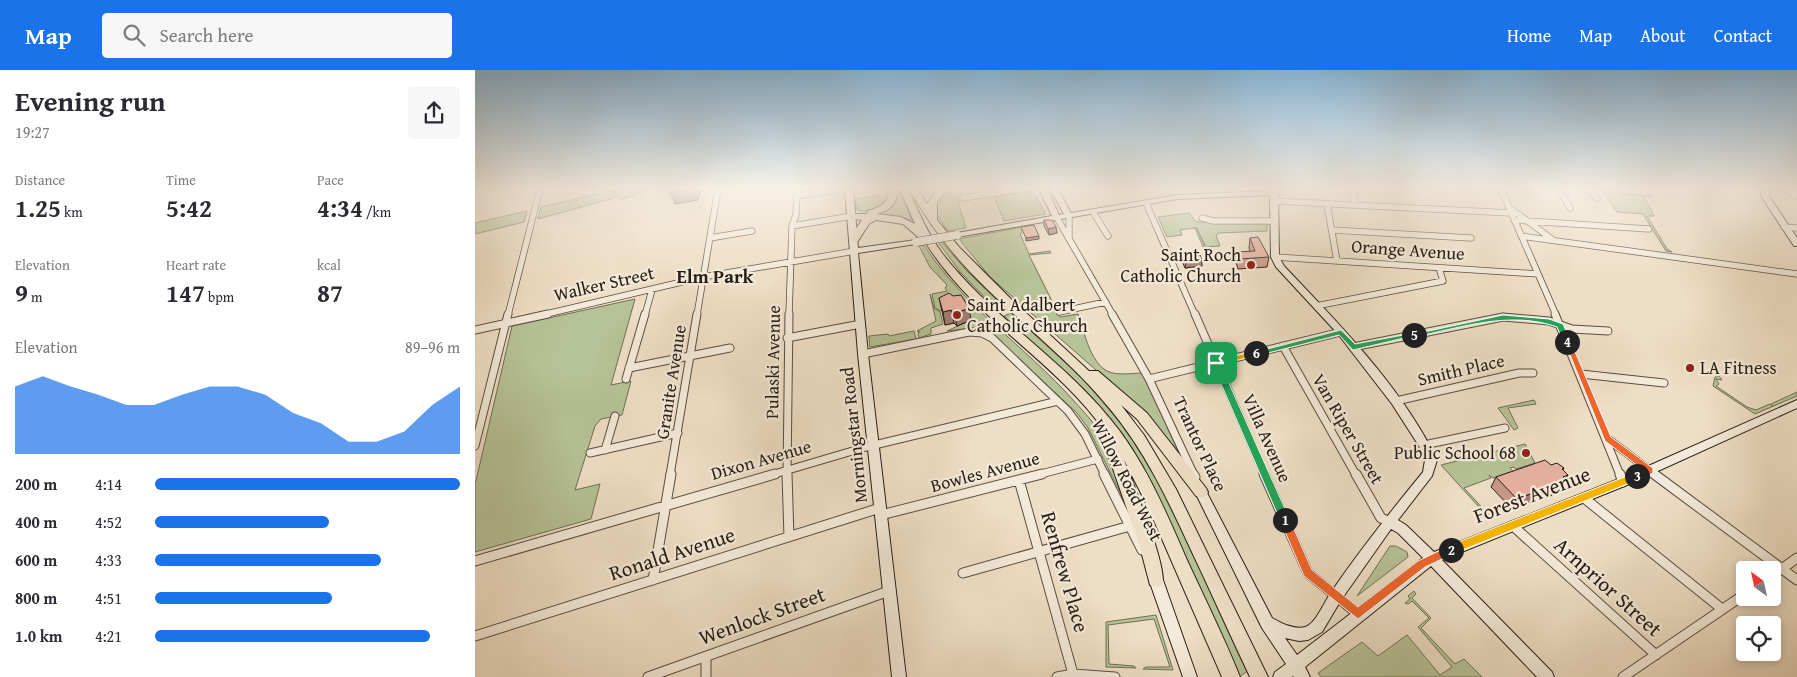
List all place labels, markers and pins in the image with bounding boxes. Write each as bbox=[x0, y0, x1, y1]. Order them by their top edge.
place label: Saint Roch Catholic Church bbox=[1120, 241, 1241, 289]
marker: Saint Roch Catholic Church bbox=[1245, 259, 1257, 271]
place label: Saint Adalbert Catholic Church bbox=[967, 291, 1088, 339]
marker: Saint Adalbert Catholic Church bbox=[951, 309, 963, 321]
pin: 5 bbox=[1401, 322, 1427, 348]
pin: 4 bbox=[1555, 330, 1579, 354]
pin: 6 bbox=[1243, 340, 1269, 366]
pin bbox=[1195, 342, 1237, 384]
place label: LA Fitness bbox=[1700, 354, 1777, 381]
marker: LA Fitness bbox=[1684, 362, 1696, 374]
place label: Public School 68 bbox=[1394, 439, 1516, 466]
marker: Public School 68 bbox=[1520, 447, 1532, 459]
pin: 3 bbox=[1625, 464, 1649, 488]
pin: 1 bbox=[1273, 508, 1297, 532]
pin: 2 bbox=[1439, 538, 1463, 562]

